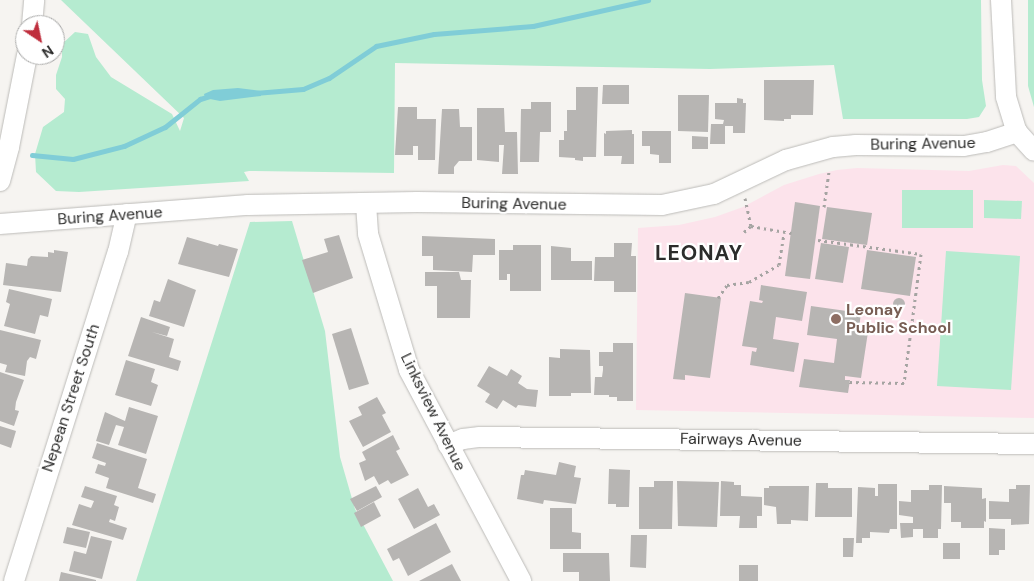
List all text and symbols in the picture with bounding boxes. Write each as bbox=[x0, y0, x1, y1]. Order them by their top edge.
north arrow bbox=[15, 15, 65, 65]
text: N bbox=[39, 41, 57, 62]
street label: Buring Avenue bbox=[870, 133, 976, 155]
street label: Buring Avenue bbox=[461, 193, 567, 215]
street label: Buring Avenue bbox=[57, 203, 163, 229]
district label: LEONAY bbox=[654, 240, 744, 266]
place label: Leonay Public School bbox=[846, 300, 951, 338]
marker: Leonay Public School bbox=[830, 313, 842, 325]
street label: Nepean Street South bbox=[38, 322, 104, 474]
street label: Linksview Avenue bbox=[396, 350, 470, 474]
street label: Fairways Avenue bbox=[680, 429, 802, 451]

